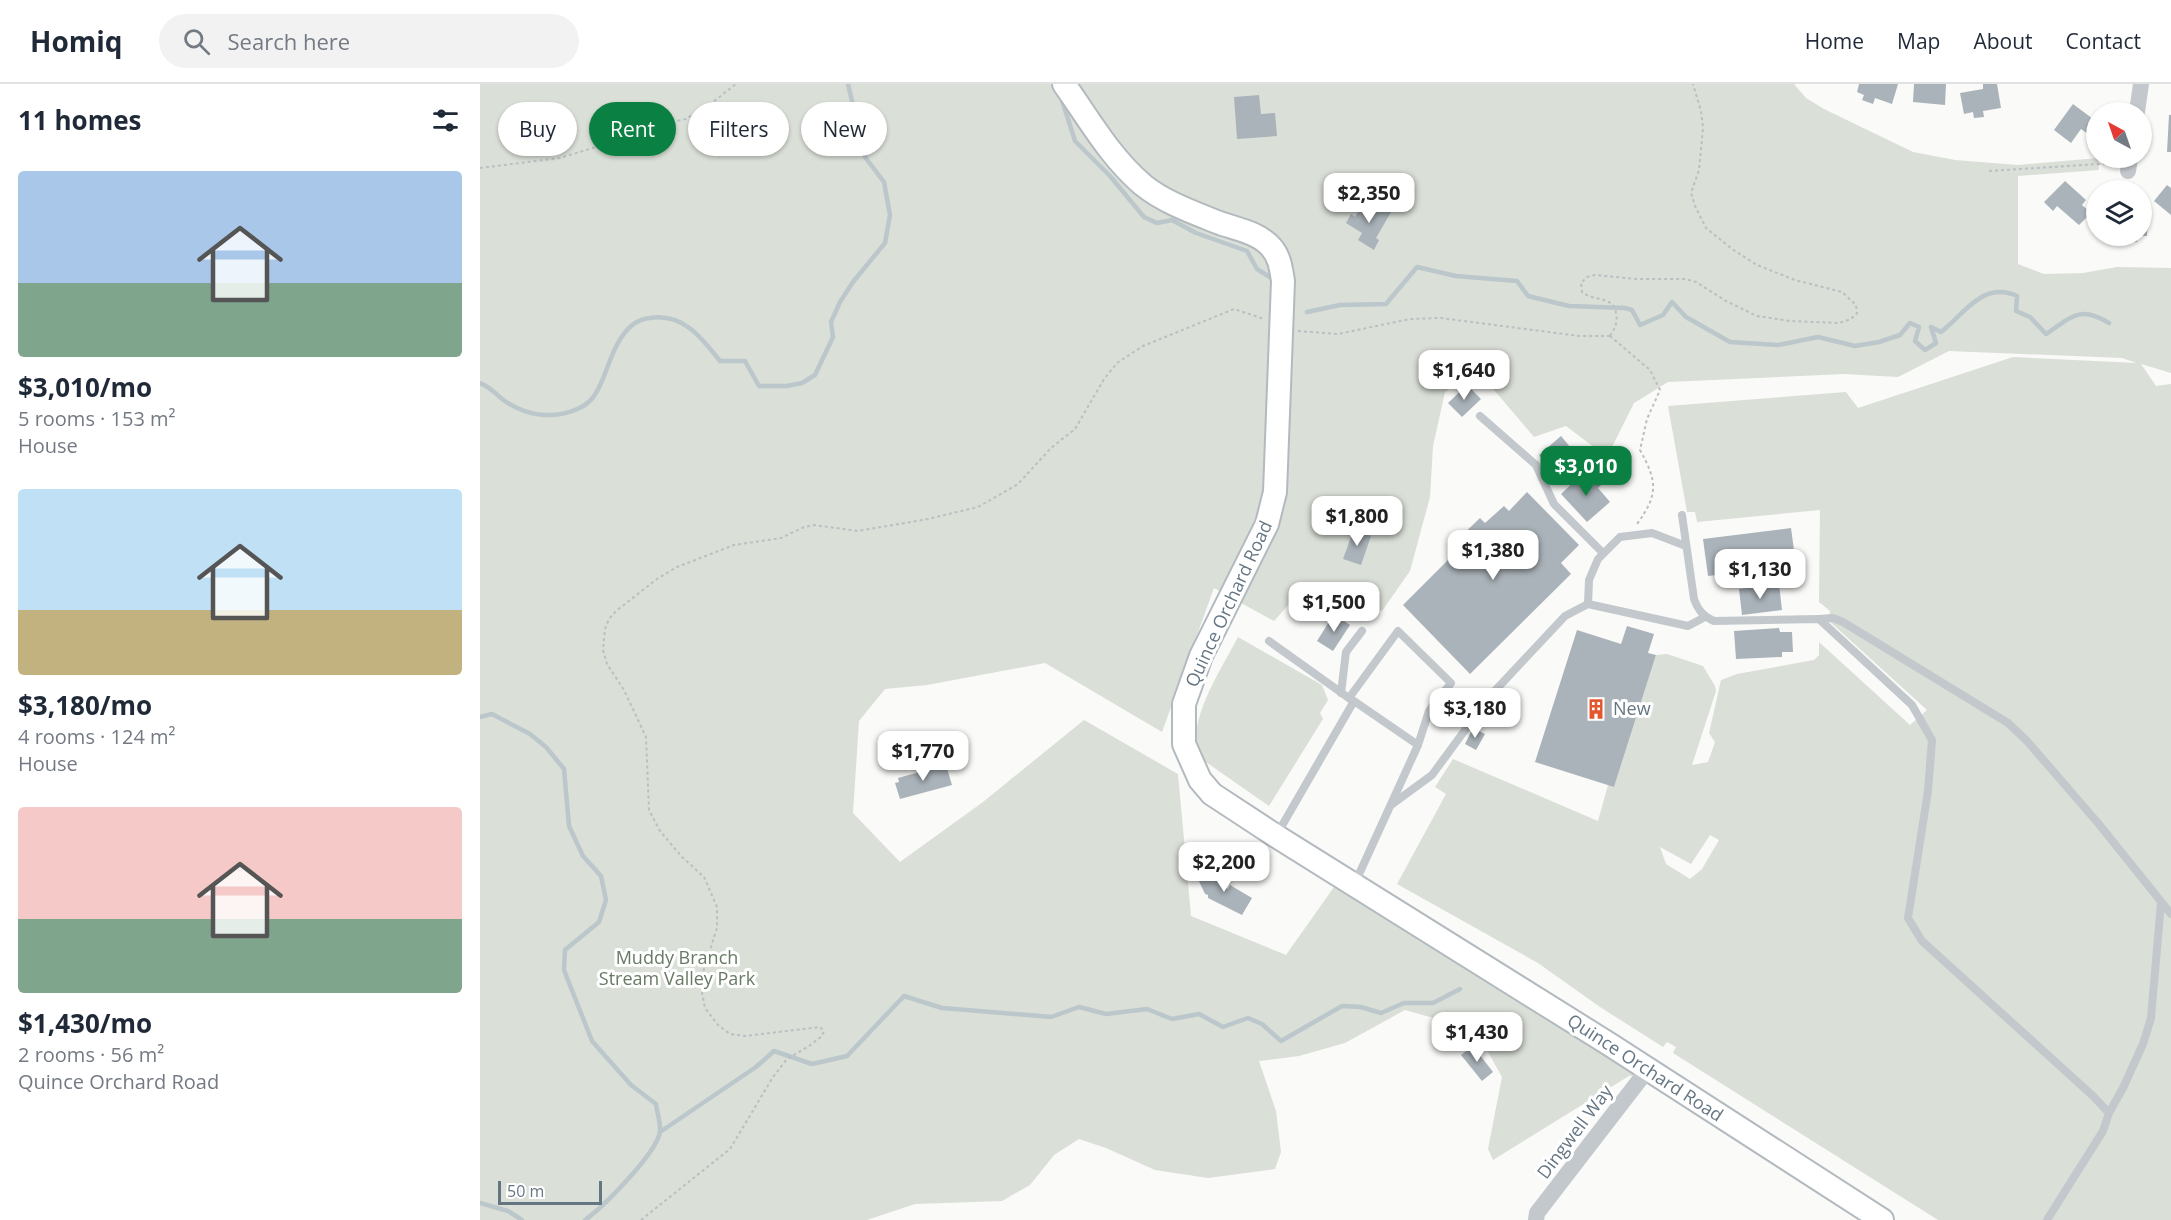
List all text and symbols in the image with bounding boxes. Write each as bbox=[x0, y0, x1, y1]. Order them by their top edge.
search box bbox=[159, 14, 579, 68]
text: Homiq bbox=[30, 22, 123, 60]
icon: search bbox=[180, 25, 213, 58]
text: Search here bbox=[228, 26, 350, 56]
text: Home bbox=[1805, 27, 1864, 55]
text: Map bbox=[1897, 27, 1940, 55]
text: About bbox=[1973, 27, 2033, 55]
text: Contact bbox=[2066, 27, 2141, 55]
text: 11 homes bbox=[18, 102, 142, 138]
chip: Buy bbox=[498, 102, 577, 156]
chip: Rent bbox=[589, 102, 676, 156]
chip: Filters bbox=[688, 102, 789, 156]
chip: New bbox=[801, 102, 887, 156]
north arrow bbox=[2086, 102, 2152, 168]
map controls bbox=[2086, 102, 2152, 246]
icon: filters bbox=[429, 104, 462, 137]
pin: $2,350 bbox=[1320, 173, 1418, 224]
text: $2,350 bbox=[1338, 179, 1400, 206]
button: layers bbox=[2086, 180, 2152, 246]
icon: home bbox=[186, 210, 294, 318]
pin: $1,640 bbox=[1415, 350, 1513, 401]
text: $1,640 bbox=[1433, 356, 1495, 383]
text: $3,010/mo bbox=[18, 369, 152, 405]
text: 5 rooms · 153 m² bbox=[18, 405, 176, 432]
text: House bbox=[18, 432, 78, 459]
pin: $3,010 bbox=[1537, 446, 1635, 497]
text: $3,010 bbox=[1555, 452, 1617, 479]
pin: $1,800 bbox=[1308, 496, 1406, 547]
text: $1,800 bbox=[1326, 502, 1388, 529]
street label: Quince Orchard Road bbox=[1179, 516, 1277, 691]
icon: home bbox=[186, 528, 294, 636]
pin: $1,380 bbox=[1444, 530, 1542, 581]
text: $1,380 bbox=[1462, 536, 1524, 563]
pin: $1,130 bbox=[1711, 549, 1809, 600]
text: $1,130 bbox=[1729, 555, 1791, 582]
pin: $1,500 bbox=[1285, 582, 1383, 633]
text: $1,500 bbox=[1303, 588, 1365, 615]
text: $3,180/mo bbox=[18, 687, 152, 723]
pin: $3,180 bbox=[1426, 688, 1524, 739]
text: $3,180 bbox=[1444, 694, 1506, 721]
place label: New bbox=[1613, 696, 1651, 720]
building icon: New bbox=[1584, 697, 1608, 721]
text: 4 rooms · 124 m² bbox=[18, 723, 176, 750]
pin: $1,770 bbox=[874, 731, 972, 782]
text: $1,770 bbox=[892, 737, 954, 764]
text: House bbox=[18, 750, 78, 777]
pin: $2,200 bbox=[1175, 842, 1273, 893]
icon: home bbox=[186, 846, 294, 954]
text: $2,200 bbox=[1193, 848, 1255, 875]
park label: Muddy Branch Stream Valley Park bbox=[599, 945, 756, 990]
text: $1,430/mo bbox=[18, 1005, 152, 1041]
street label: Quince Orchard Road bbox=[1563, 1008, 1728, 1127]
pin: $1,430 bbox=[1428, 1012, 1526, 1063]
text: $1,430 bbox=[1446, 1018, 1508, 1045]
text: 2 rooms · 56 m² bbox=[18, 1041, 164, 1068]
text: Quince Orchard Road bbox=[18, 1068, 219, 1095]
street label: Dingwell Way bbox=[1531, 1079, 1618, 1183]
scale bar bbox=[498, 1178, 602, 1206]
text: 50 m bbox=[507, 1180, 544, 1202]

